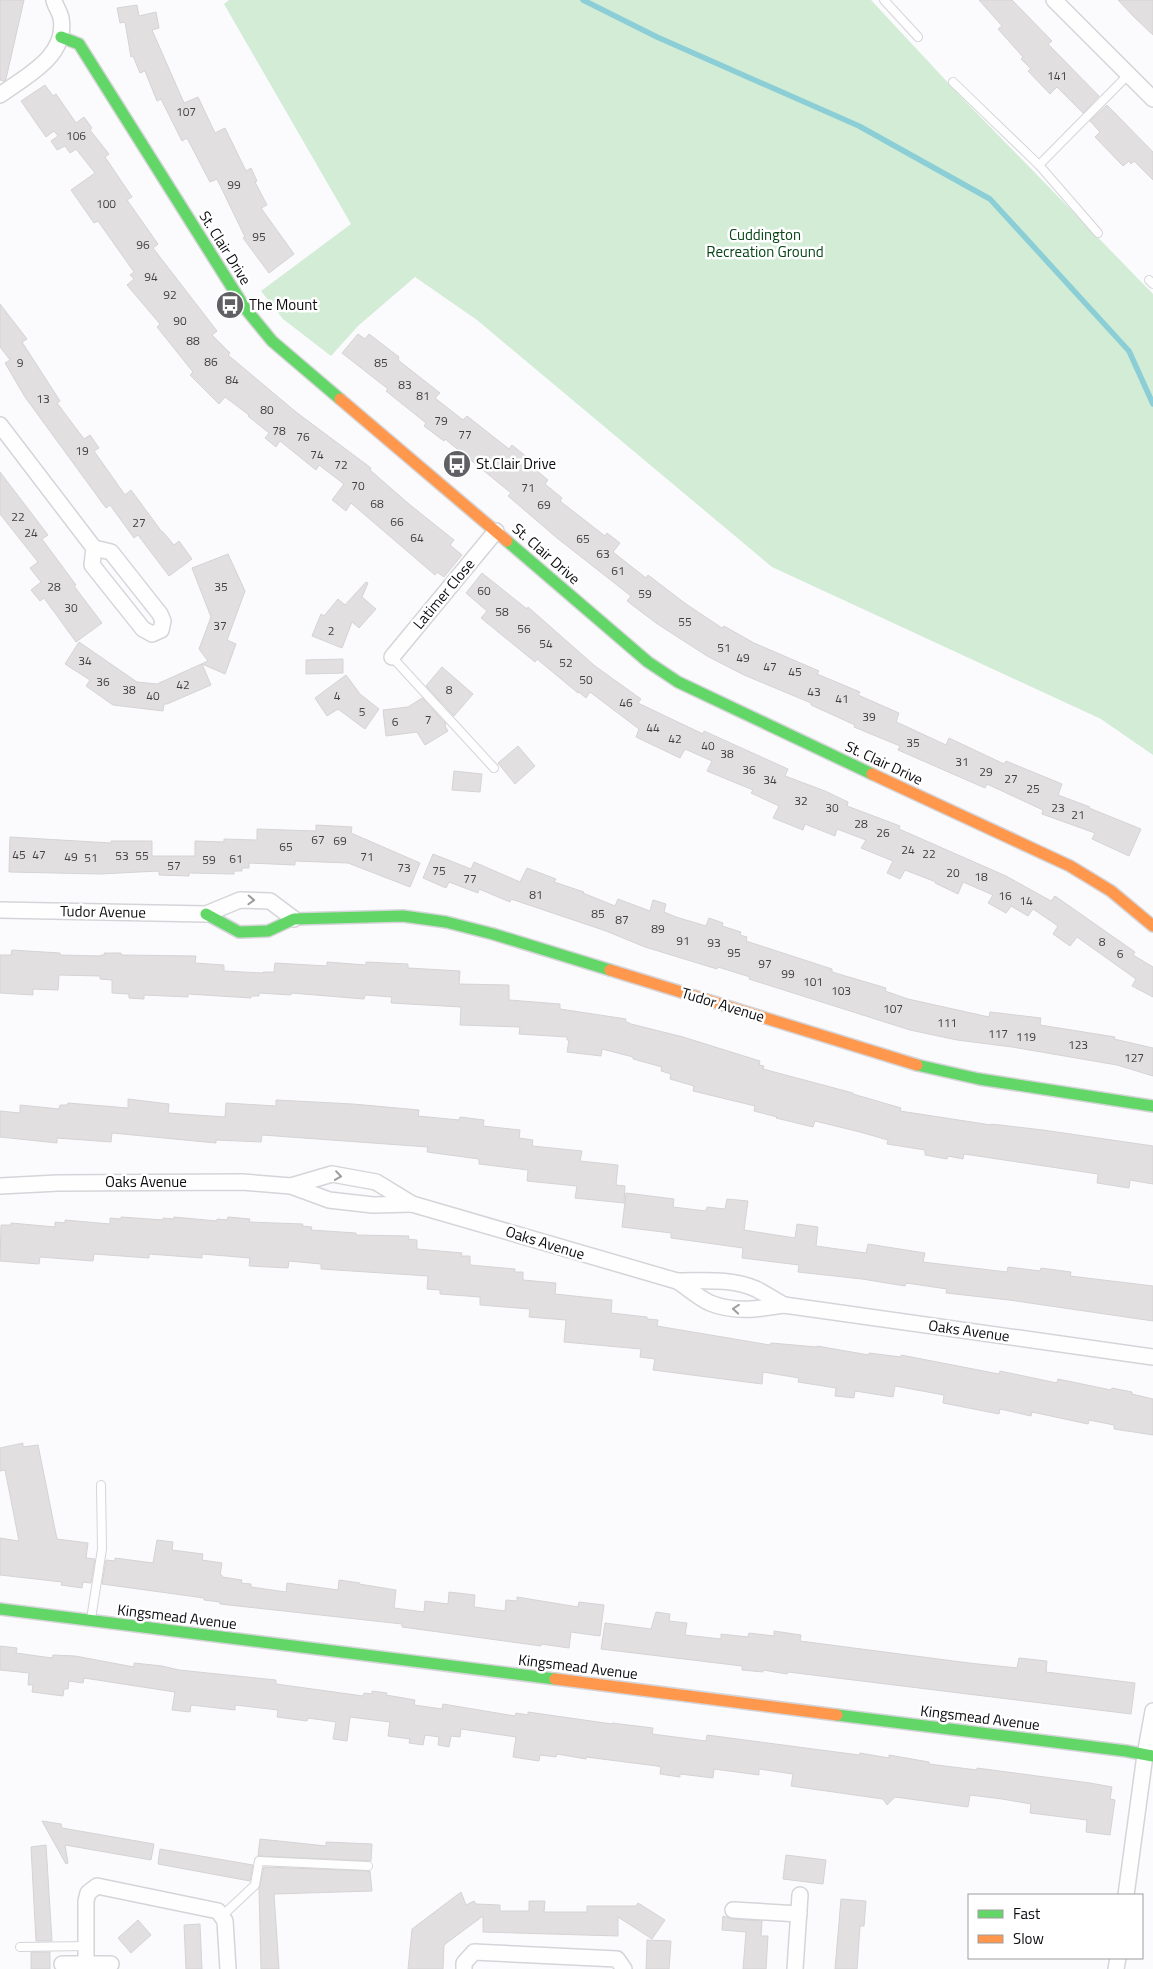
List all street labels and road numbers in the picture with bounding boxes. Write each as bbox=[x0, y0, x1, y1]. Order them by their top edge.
street label: St. Clair Drive bbox=[194, 206, 257, 289]
street label: St. Clair Drive bbox=[507, 518, 585, 590]
street label: Latimer Close bbox=[407, 553, 480, 634]
street label: St. Clair Drive bbox=[841, 734, 927, 791]
street label: Tudor Avenue bbox=[60, 899, 146, 924]
street label: Tudor Avenue bbox=[679, 981, 768, 1028]
street label: Oaks Avenue bbox=[105, 1170, 187, 1193]
street label: Oaks Avenue bbox=[503, 1220, 588, 1265]
street label: Oaks Avenue bbox=[927, 1313, 1011, 1348]
street label: Kingsmead Avenue bbox=[116, 1598, 238, 1635]
street label: Kingsmead Avenue bbox=[517, 1648, 639, 1685]
street label: Kingsmead Avenue bbox=[919, 1699, 1041, 1736]

